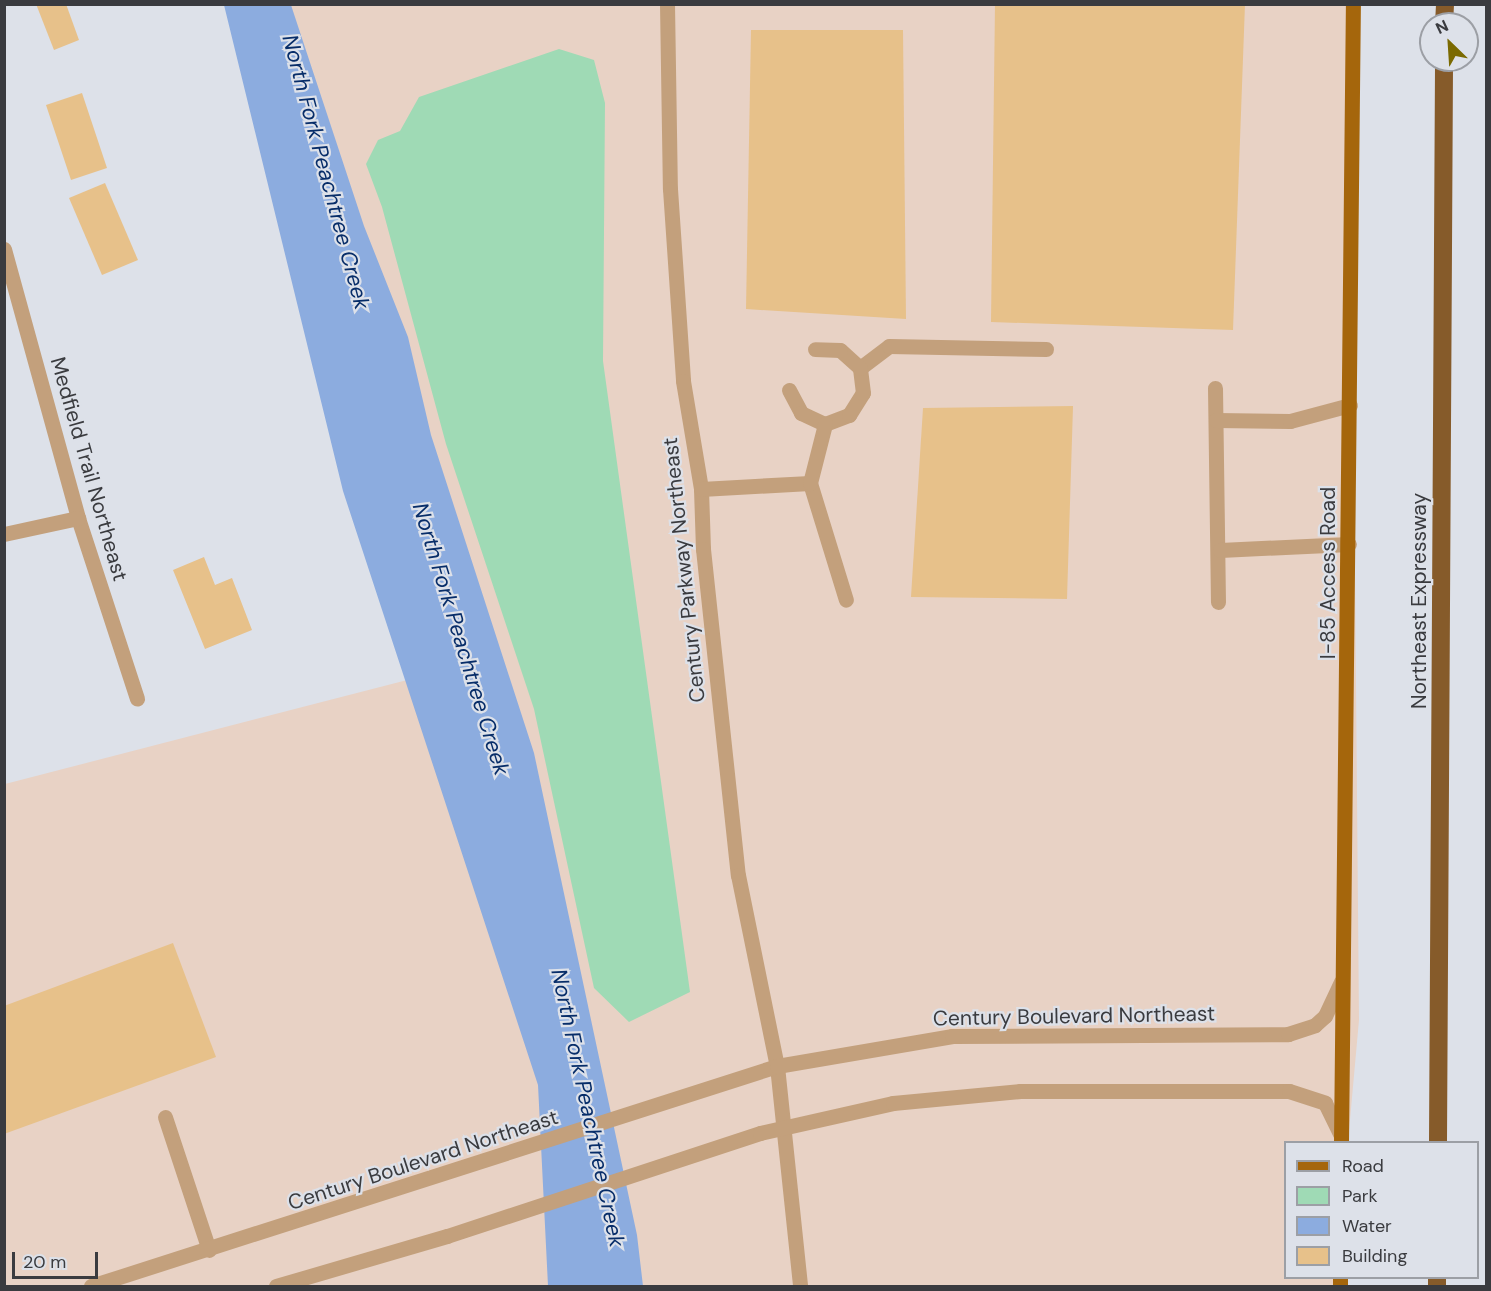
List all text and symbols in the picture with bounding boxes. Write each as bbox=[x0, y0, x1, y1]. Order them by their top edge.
north arrow bbox=[1419, 12, 1479, 72]
text: N bbox=[1432, 15, 1452, 39]
water label: North Fork Peachtree Creek bbox=[277, 32, 375, 312]
street label: Medfield Trail Northeast bbox=[45, 354, 133, 584]
street label: Century Parkway Northeast bbox=[658, 436, 710, 704]
street label: I-85 Access Road bbox=[1315, 487, 1341, 659]
street label: Northeast Expressway bbox=[1406, 493, 1432, 709]
water label: North Fork Peachtree Creek bbox=[407, 500, 515, 778]
water label: North Fork Peachtree Creek bbox=[546, 967, 630, 1249]
street label: Century Boulevard Northeast bbox=[933, 1001, 1215, 1031]
street label: Century Boulevard Northeast bbox=[285, 1104, 561, 1216]
legend bbox=[1284, 1141, 1479, 1279]
text: Road bbox=[1342, 1154, 1384, 1178]
text: Park bbox=[1342, 1184, 1378, 1208]
text: Water bbox=[1342, 1214, 1392, 1238]
scale bar bbox=[15, 1240, 100, 1278]
text: Building bbox=[1342, 1244, 1407, 1268]
text: 20 m bbox=[23, 1250, 66, 1274]

